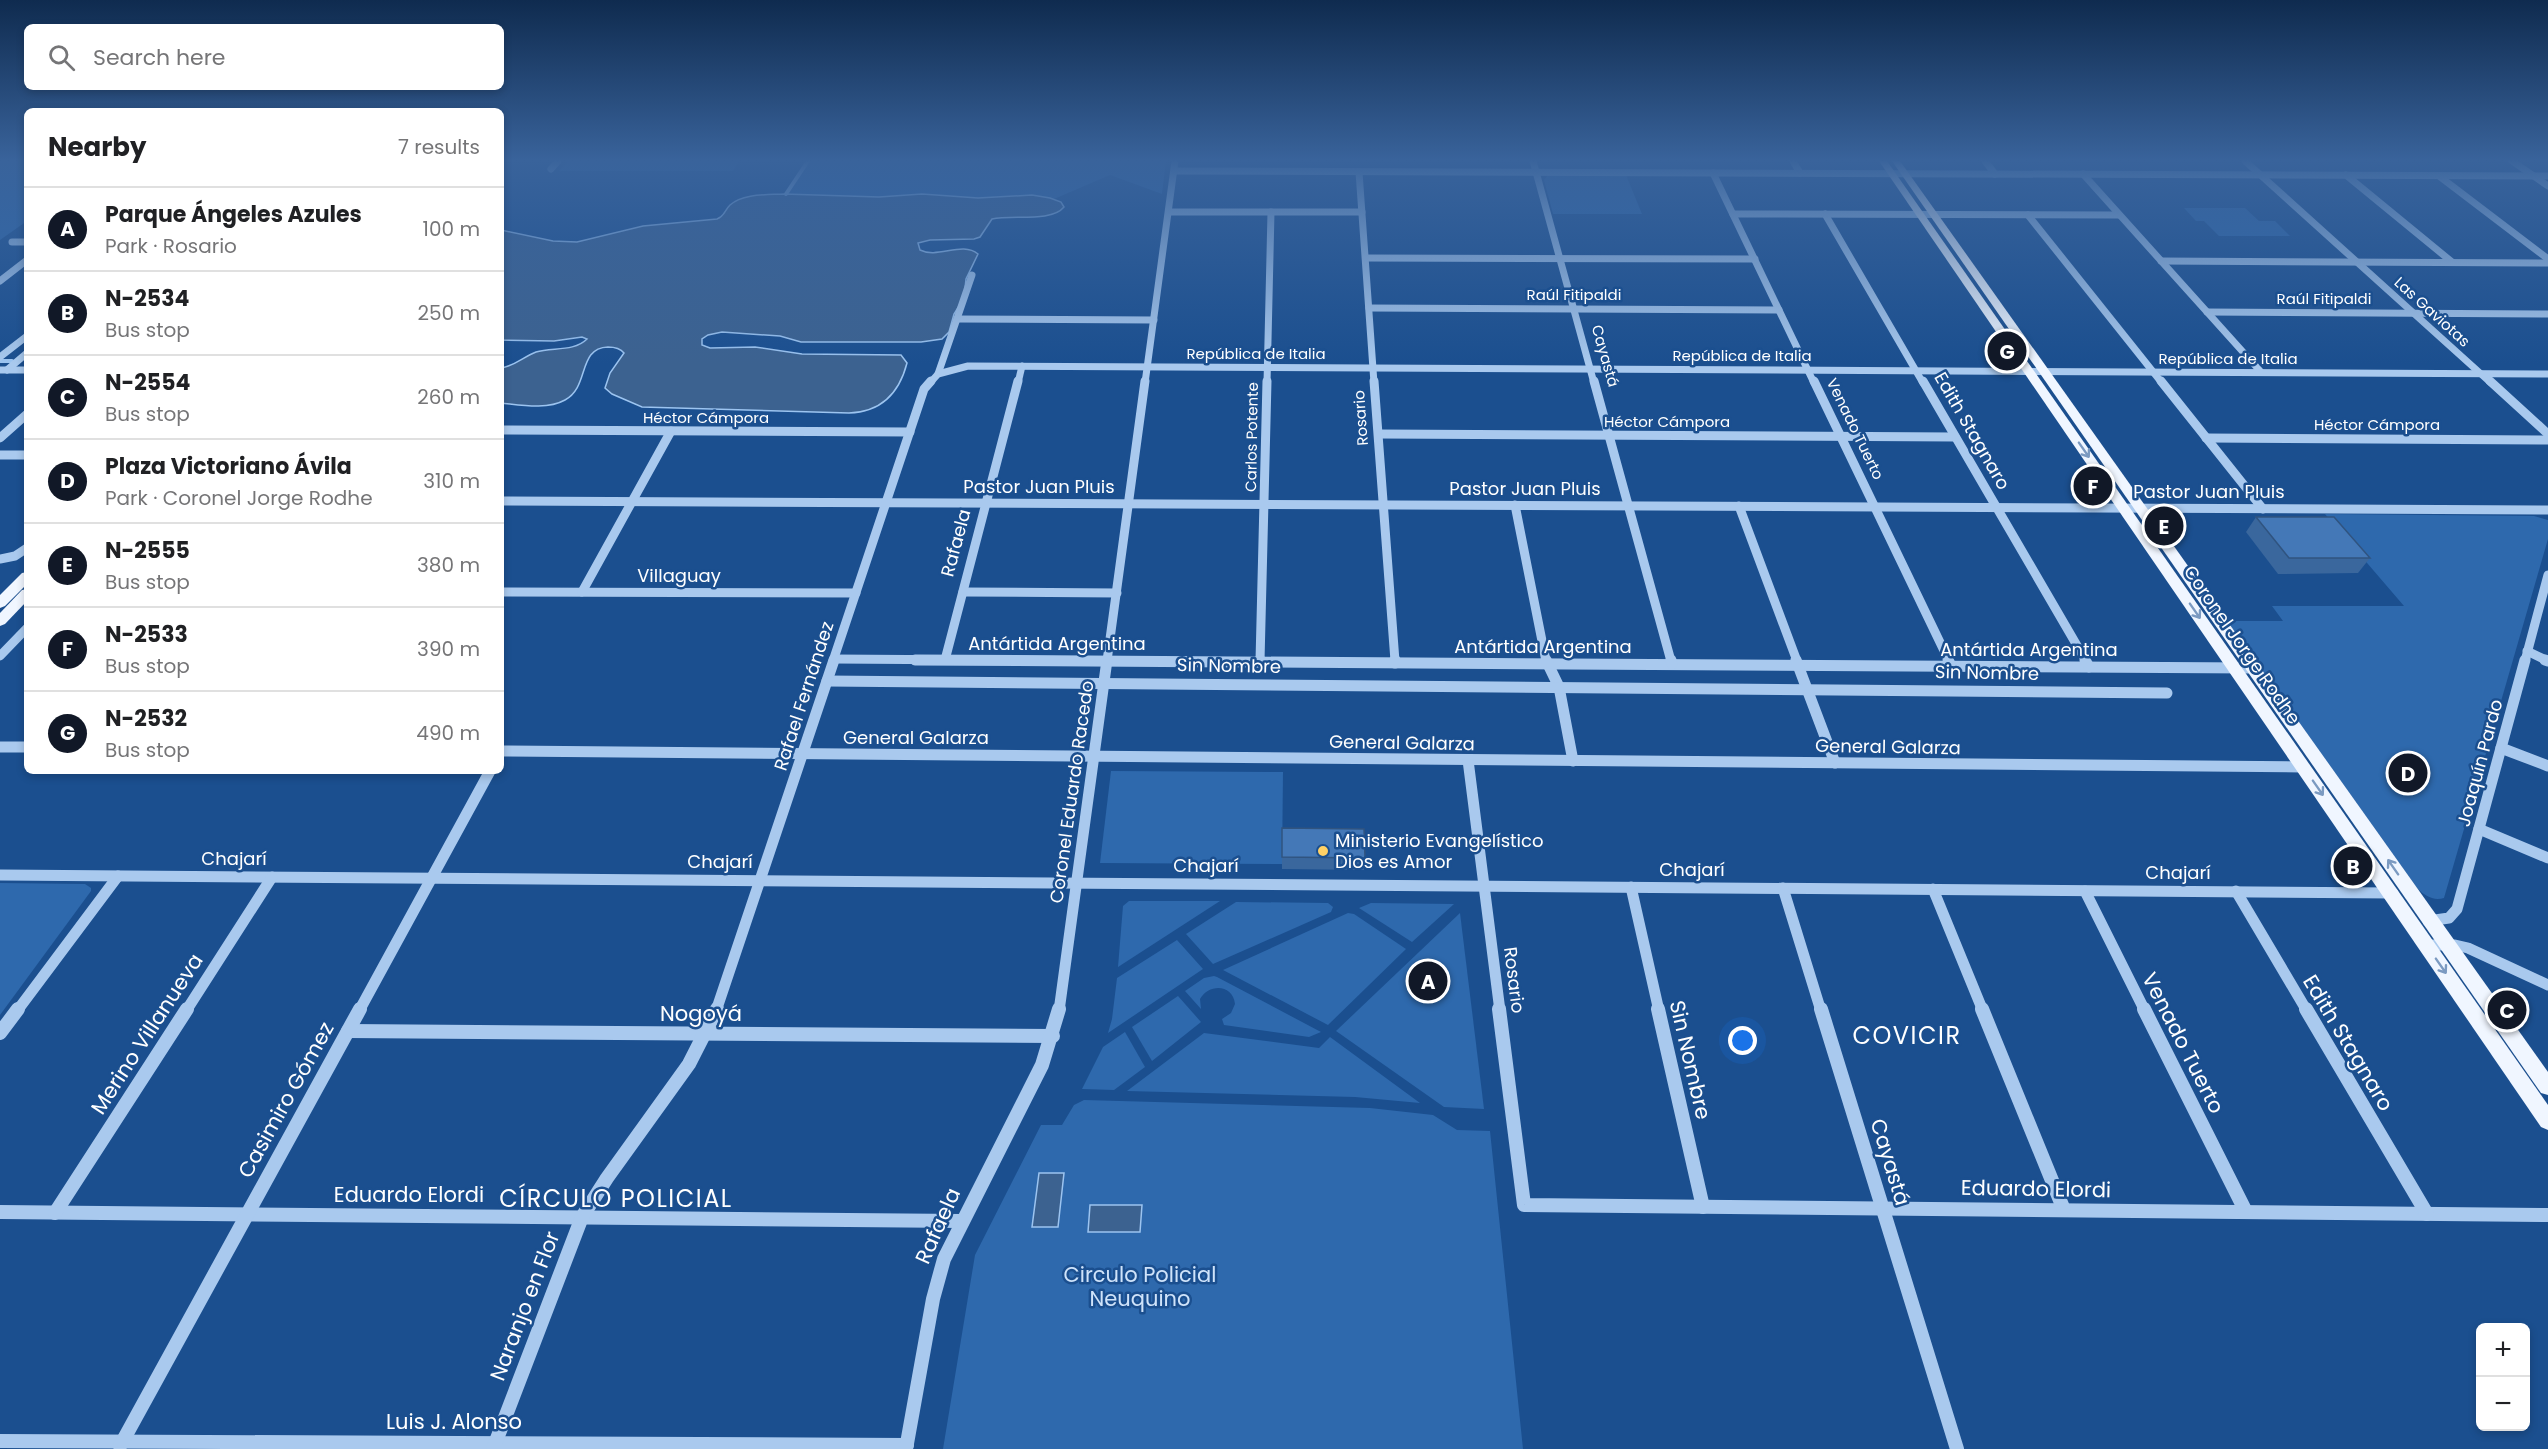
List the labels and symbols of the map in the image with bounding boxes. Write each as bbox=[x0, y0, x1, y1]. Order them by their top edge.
street label: Las Gaviotas bbox=[2390, 272, 2475, 351]
street label: Raúl Fitipaldi bbox=[1527, 284, 1621, 305]
street label: Raúl Fitipaldi bbox=[2277, 288, 2371, 309]
street label: Cayastá bbox=[1587, 322, 1624, 389]
pin: G bbox=[1988, 328, 2026, 374]
street label: República de Italia bbox=[1186, 343, 1326, 364]
street label: República de Italia bbox=[1672, 345, 1812, 366]
street label: República de Italia bbox=[2158, 348, 2298, 369]
street label: Edith Stagnaro bbox=[1929, 367, 2016, 494]
street label: Venado Tuerto bbox=[1822, 374, 1889, 483]
street label: Carlos Potente bbox=[1240, 382, 1263, 492]
street label: Rosario bbox=[1348, 390, 1373, 446]
street label: Héctor Cámpora bbox=[643, 407, 769, 428]
street label: Héctor Cámpora bbox=[1604, 411, 1730, 432]
street label: Héctor Cámpora bbox=[2314, 414, 2440, 435]
one-way arrow bbox=[2078, 442, 2090, 458]
pin: F bbox=[2074, 464, 2112, 508]
street label: Pastor Juan Pluis bbox=[963, 474, 1115, 499]
street label: Pastor Juan Pluis bbox=[1449, 476, 1601, 501]
street label: Pastor Juan Pluis bbox=[2133, 479, 2285, 504]
pin: E bbox=[2144, 504, 2184, 548]
street label: Rafaela bbox=[935, 506, 977, 579]
street label: Coronel Jorge Rodhe bbox=[2178, 560, 2307, 729]
street label: Villaguay bbox=[637, 563, 721, 588]
one-way arrow bbox=[2189, 602, 2201, 618]
street label: Rafael Fernández bbox=[768, 618, 839, 774]
street label: Antártida Argentina bbox=[968, 631, 1146, 656]
street label: Antártida Argentina bbox=[1454, 634, 1632, 659]
street label: Antártida Argentina bbox=[1940, 637, 2118, 662]
street label: Sin Nombre bbox=[1177, 652, 1281, 679]
street label: Sin Nombre bbox=[1935, 659, 2039, 686]
street label: Coronel Eduardo Racedo bbox=[1043, 679, 1100, 905]
street label: Joaquín Pardo bbox=[2451, 697, 2509, 829]
street label: General Galarza bbox=[843, 725, 989, 750]
street label: General Galarza bbox=[1329, 729, 1475, 756]
street label: General Galarza bbox=[1815, 733, 1961, 760]
pin: D bbox=[2388, 750, 2428, 796]
one-way arrow bbox=[2312, 780, 2324, 796]
place label: Ministerio Evangelístico Dios es Amor bbox=[1335, 828, 1543, 874]
marker: Ministerio Evangelístico Dios es Amor bbox=[1316, 844, 1330, 858]
pin: B bbox=[2334, 844, 2372, 888]
street label: Chajarí bbox=[201, 846, 267, 871]
street label: Chajarí bbox=[687, 849, 753, 874]
street label: Chajarí bbox=[1173, 853, 1239, 878]
street label: Chajarí bbox=[1659, 857, 1725, 882]
street label: Chajarí bbox=[2145, 860, 2211, 885]
one-way arrow bbox=[2387, 860, 2399, 876]
street label: Rosario bbox=[1498, 945, 1531, 1015]
street label: Merino Villanueva bbox=[84, 948, 209, 1120]
one-way arrow bbox=[2435, 957, 2447, 974]
pin: A bbox=[1408, 958, 1448, 1004]
street label: Venado Tuerto bbox=[2135, 967, 2232, 1118]
street label: Edith Stagnaro bbox=[2296, 969, 2401, 1116]
pin: C bbox=[2488, 988, 2526, 1032]
street label: Sin Nombre bbox=[1663, 997, 1718, 1122]
street label: Nogoyá bbox=[660, 999, 742, 1028]
street label: Casimiro Gómez bbox=[231, 1017, 340, 1183]
district label: COVICIR bbox=[1852, 1019, 1962, 1052]
your location bbox=[1728, 1026, 1757, 1055]
street label: Cayastá bbox=[1864, 1115, 1917, 1209]
street label: Eduardo Elordi bbox=[1961, 1173, 2111, 1204]
street label: Eduardo Elordi bbox=[334, 1180, 484, 1209]
district label: CÍRCULO POLICIAL bbox=[499, 1182, 733, 1215]
street label: Rafaela bbox=[908, 1183, 967, 1268]
street label: Naranjo en Flor bbox=[483, 1227, 566, 1385]
park label: Circulo Policial Neuquino bbox=[1064, 1260, 1216, 1313]
street label: Luis J. Alonso bbox=[386, 1407, 522, 1436]

